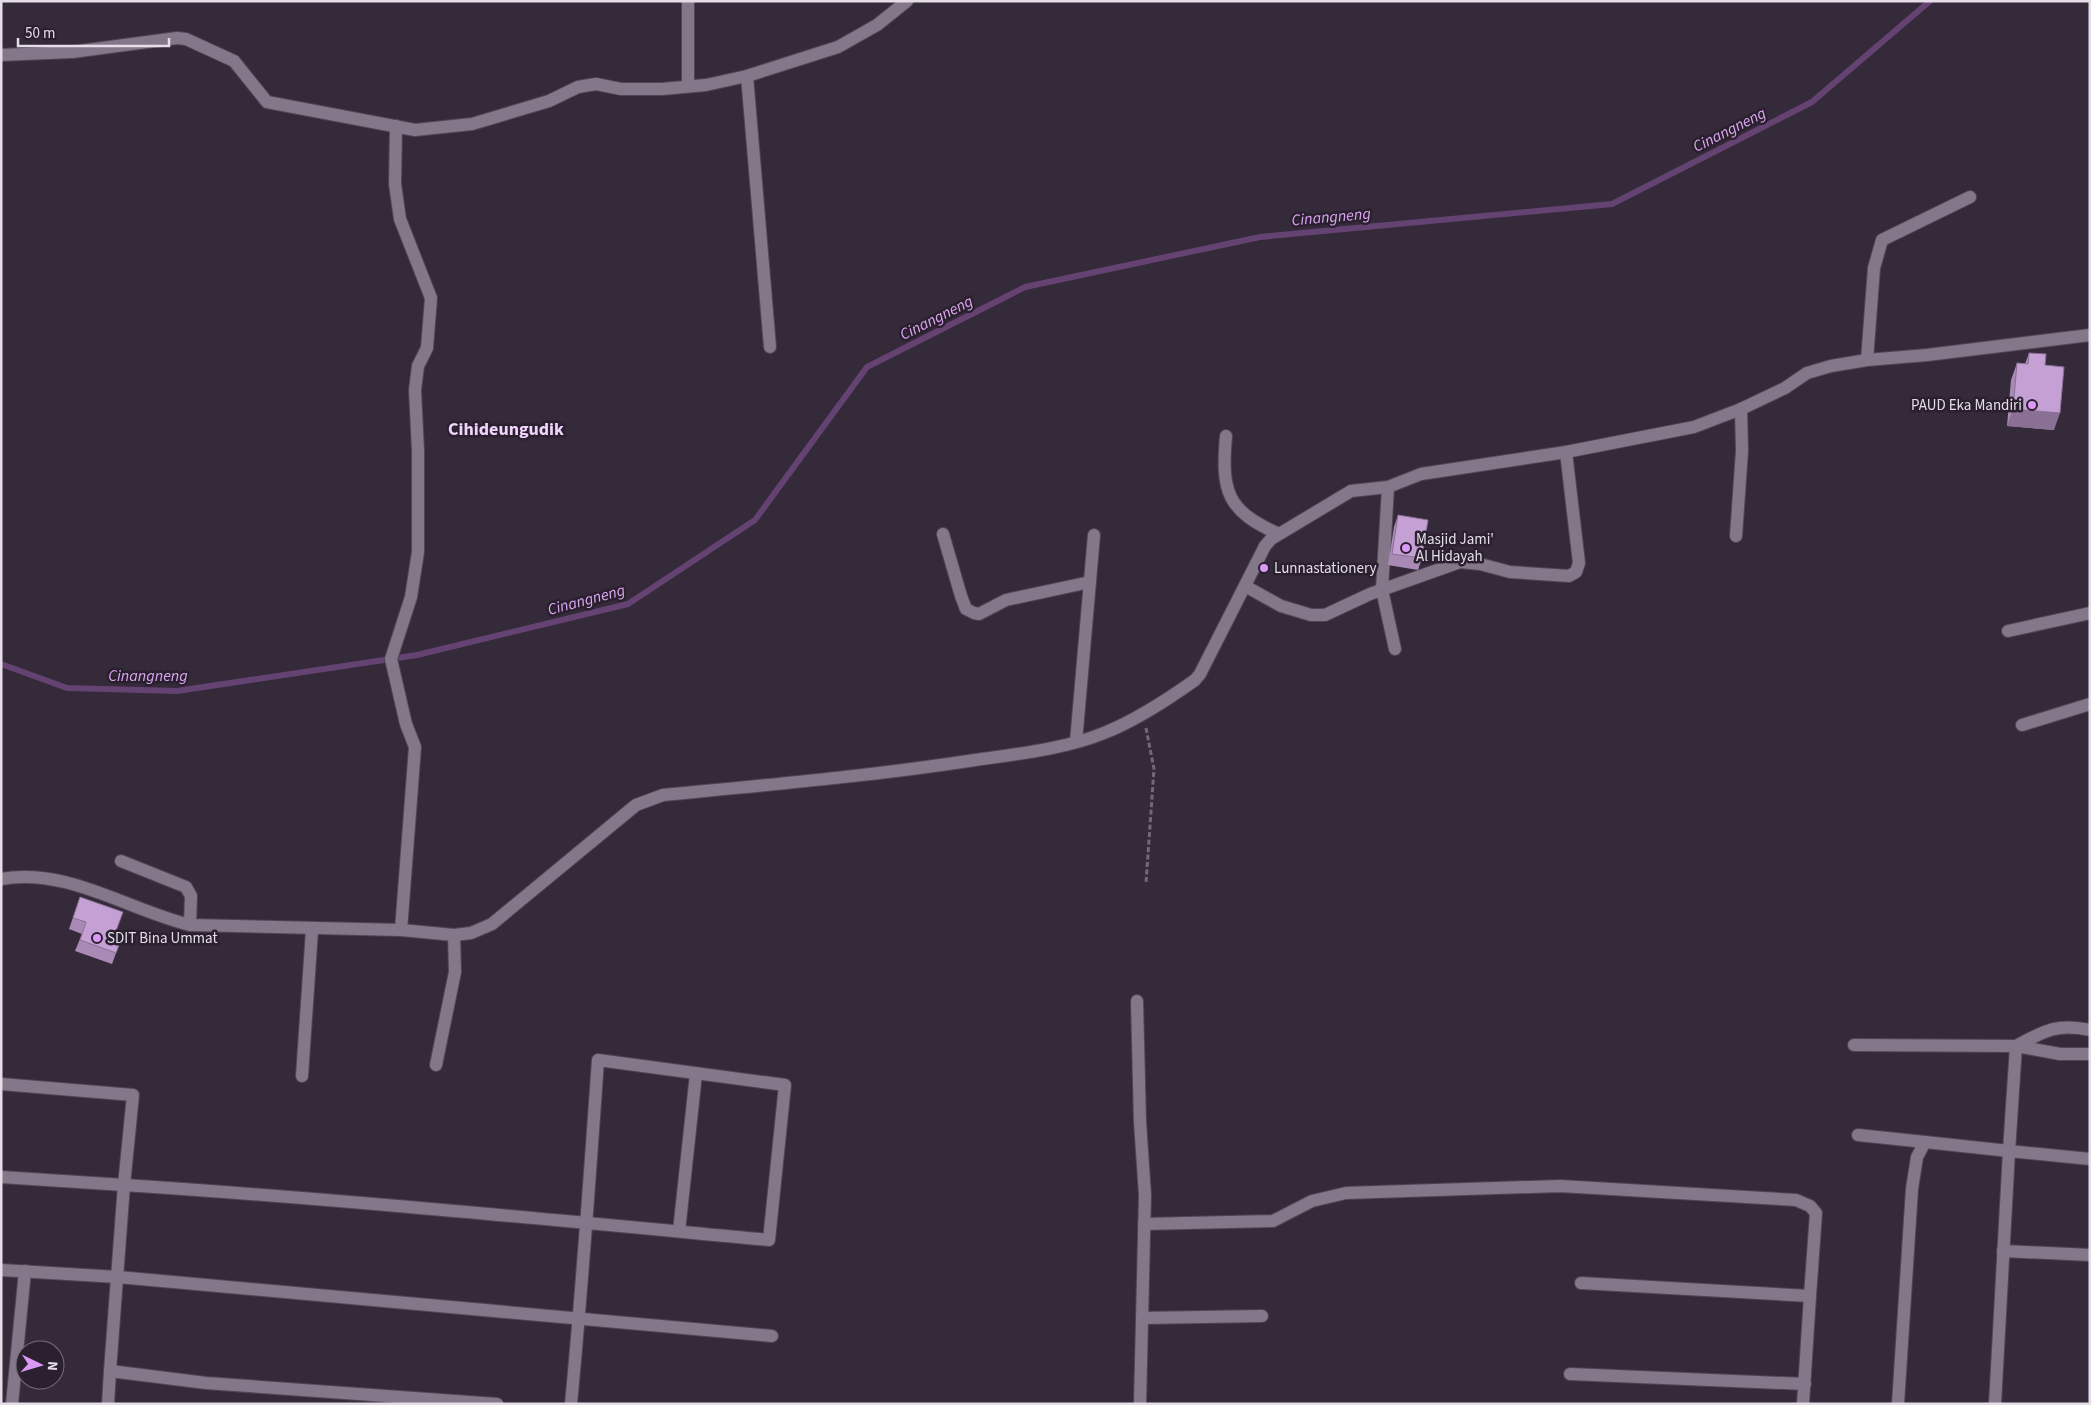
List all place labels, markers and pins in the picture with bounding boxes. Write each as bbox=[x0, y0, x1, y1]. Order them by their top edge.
place label: PAUD Eka Mandiri bbox=[1911, 395, 2022, 416]
marker: PAUD Eka Mandiri bbox=[2026, 399, 2038, 411]
place label: Masjid Jami' Al Hidayah bbox=[1416, 529, 1494, 567]
marker: Masjid Jami' Al Hidayah bbox=[1400, 542, 1412, 554]
place label: Lunnastationery bbox=[1274, 558, 1377, 579]
marker: Lunnastationery bbox=[1258, 562, 1270, 574]
place label: SDIT Bina Ummat bbox=[107, 928, 217, 949]
marker: SDIT Bina Ummat bbox=[91, 932, 103, 944]

